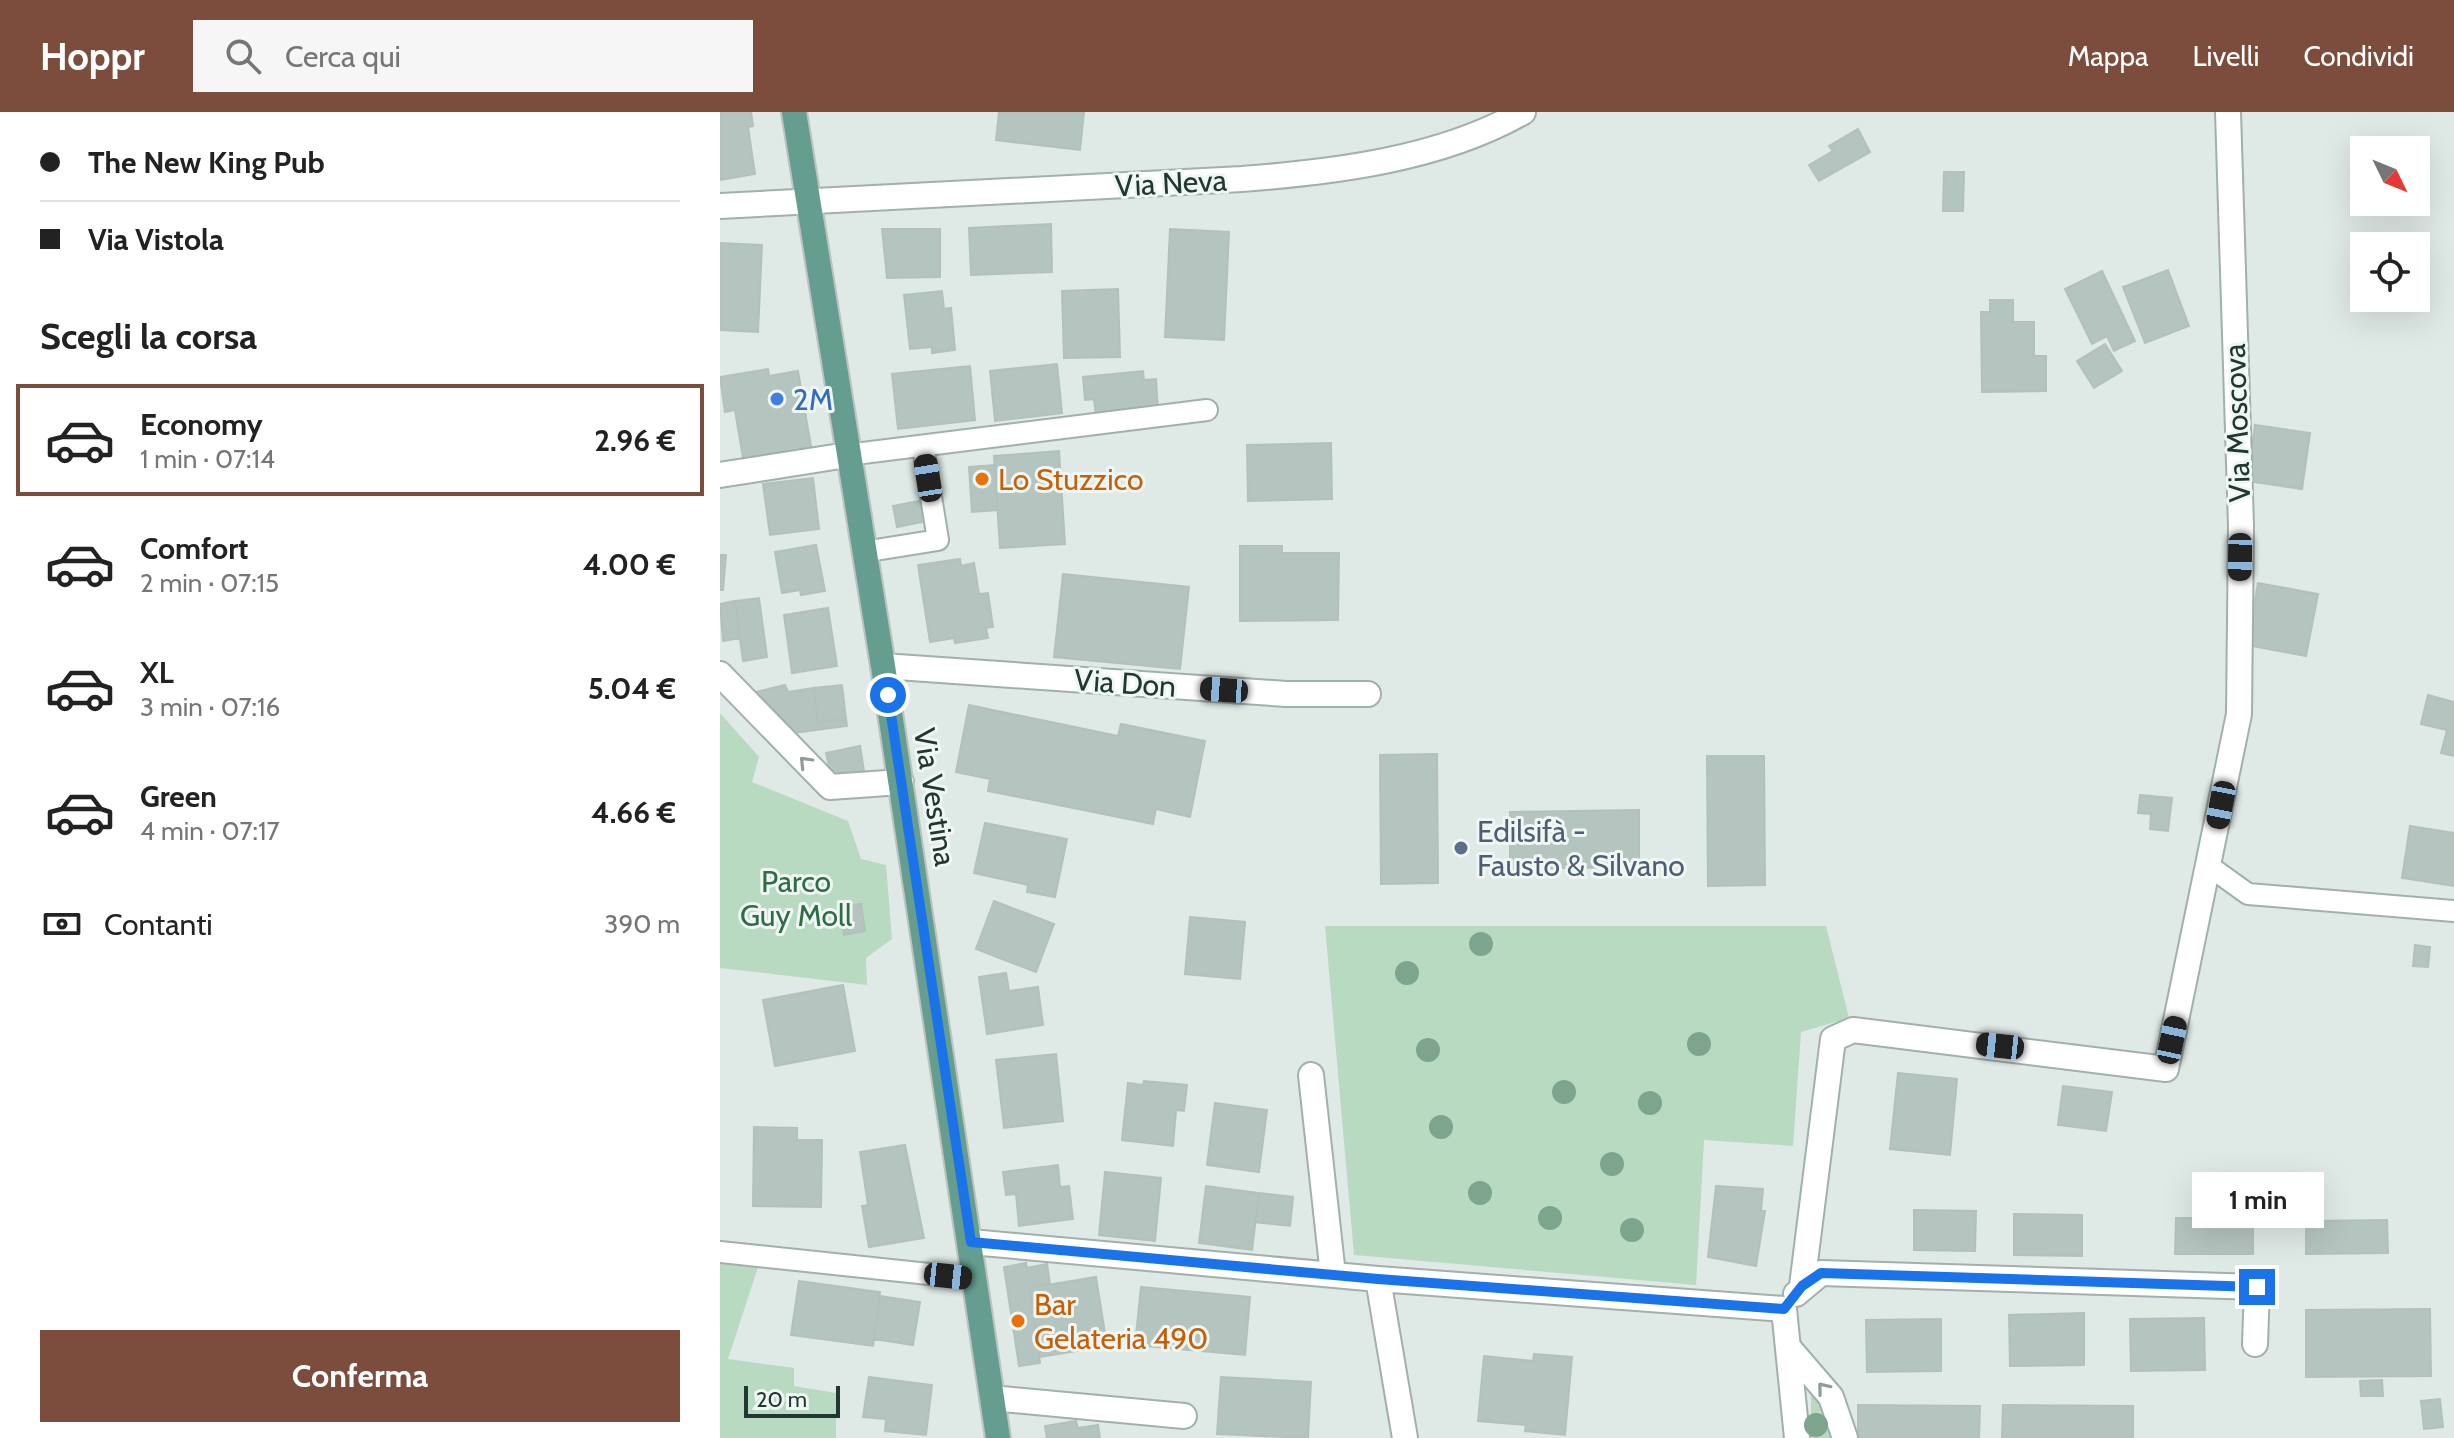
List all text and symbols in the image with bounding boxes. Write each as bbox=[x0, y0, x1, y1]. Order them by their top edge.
search box bbox=[193, 20, 753, 92]
text: Hoppr bbox=[40, 33, 145, 80]
icon: search bbox=[221, 34, 265, 78]
text: Cerca qui bbox=[285, 38, 401, 75]
text: Mappa bbox=[2068, 39, 2148, 73]
text: Livelli bbox=[2192, 39, 2259, 73]
text: Condividi bbox=[2303, 39, 2414, 73]
north arrow bbox=[2350, 136, 2430, 216]
map controls bbox=[2350, 136, 2430, 312]
text: The New King Pub bbox=[88, 144, 325, 181]
street label: Via Neva bbox=[1114, 162, 1229, 204]
text: Via Vistola bbox=[88, 221, 224, 258]
button: locate bbox=[2350, 232, 2430, 312]
text: Scegli la corsa bbox=[40, 314, 257, 358]
street label: Via Moscova bbox=[2216, 342, 2258, 503]
place label: 2M bbox=[793, 381, 833, 418]
marker: 2M bbox=[768, 390, 786, 408]
icon: car bbox=[44, 404, 116, 476]
text: Economy bbox=[140, 406, 263, 443]
text: 2.96 € bbox=[594, 422, 676, 459]
text: 1 min · 07:14 bbox=[140, 443, 275, 475]
car bbox=[912, 452, 944, 504]
place label: Lo Stuzzico bbox=[998, 461, 1143, 498]
marker: Lo Stuzzico bbox=[973, 470, 991, 488]
icon: car bbox=[44, 528, 116, 600]
text: Comfort bbox=[140, 530, 248, 567]
car bbox=[2228, 533, 2252, 581]
text: 4.00 € bbox=[583, 546, 676, 583]
text: 2 min · 07:15 bbox=[140, 567, 279, 599]
icon: car bbox=[44, 652, 116, 724]
text: XL bbox=[140, 654, 174, 691]
street label: Via Don bbox=[1073, 661, 1177, 705]
text: 5.04 € bbox=[588, 670, 676, 707]
car bbox=[1199, 676, 1249, 704]
route start bbox=[870, 677, 906, 713]
text: 3 min · 07:16 bbox=[140, 691, 280, 723]
street label: Via Vestina bbox=[906, 725, 964, 869]
one-way arrow bbox=[800, 757, 815, 771]
icon: car bbox=[44, 776, 116, 848]
text: Green bbox=[140, 778, 217, 815]
car bbox=[2205, 779, 2237, 831]
text: 4.66 € bbox=[591, 794, 676, 831]
place label: Edilsifà - Fausto & Silvano bbox=[1477, 813, 1685, 884]
text: 4 min · 07:17 bbox=[140, 815, 280, 847]
marker: Edilsifà - Fausto & Silvano bbox=[1452, 839, 1470, 857]
park label: Parco Guy Moll bbox=[740, 863, 852, 934]
icon: cash bbox=[40, 902, 84, 946]
text: Contanti bbox=[104, 906, 213, 943]
text: 390 m bbox=[604, 908, 680, 940]
car bbox=[2155, 1014, 2189, 1066]
car bbox=[1975, 1032, 2025, 1060]
callout: 1 min bbox=[2191, 1171, 2323, 1227]
text: 1 min bbox=[2229, 1184, 2287, 1216]
car bbox=[923, 1262, 973, 1290]
route end bbox=[2239, 1269, 2275, 1305]
place label: Bar Gelateria 490 bbox=[1034, 1286, 1208, 1357]
marker: Bar Gelateria 490 bbox=[1009, 1312, 1027, 1330]
button: Conferma bbox=[40, 1330, 680, 1422]
scale bar bbox=[744, 1382, 840, 1418]
one-way arrow bbox=[1819, 1383, 1833, 1398]
text: 20 m bbox=[756, 1386, 807, 1413]

